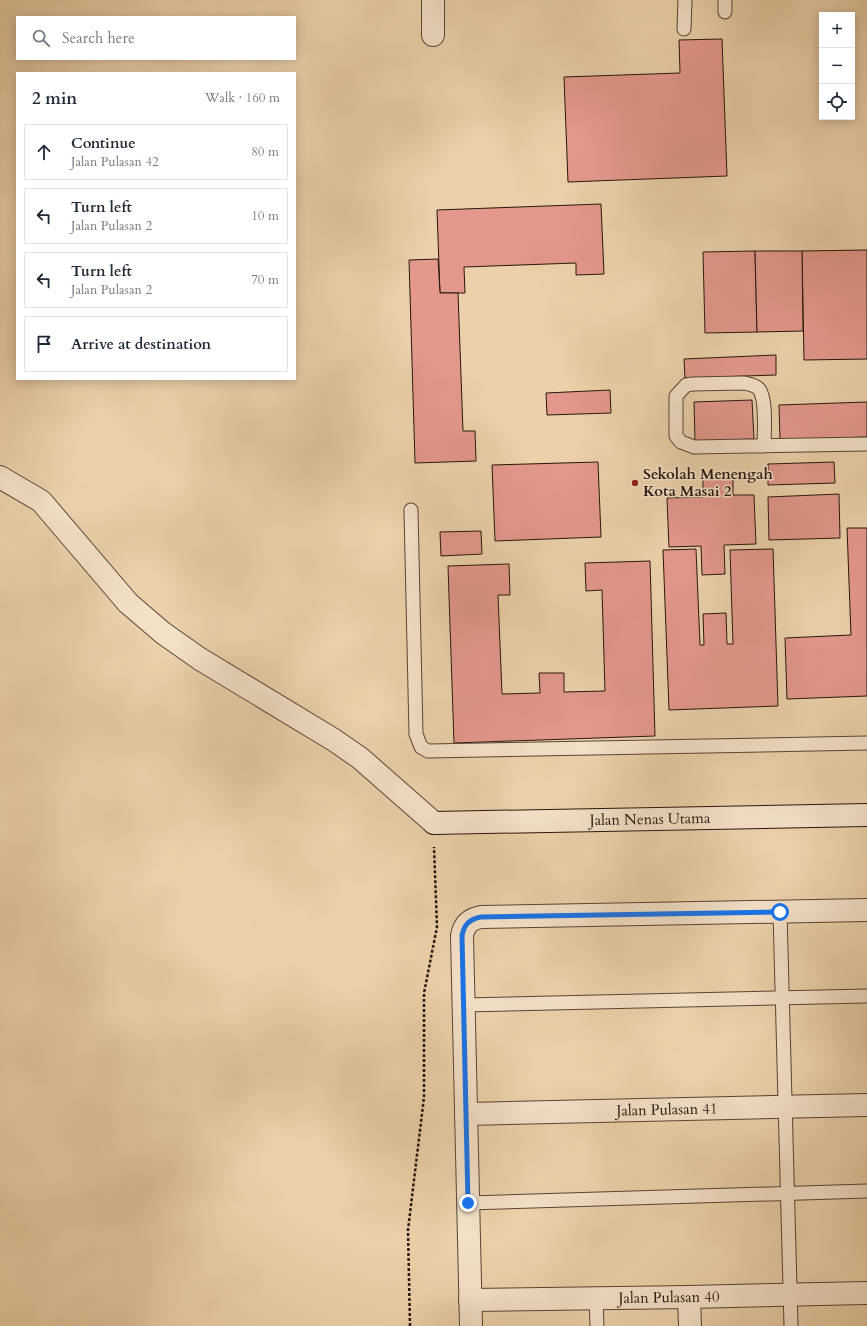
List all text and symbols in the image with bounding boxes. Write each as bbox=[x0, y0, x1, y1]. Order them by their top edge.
map controls bbox=[819, 12, 855, 120]
button: + bbox=[819, 12, 855, 48]
search box bbox=[16, 16, 296, 60]
icon: search bbox=[30, 27, 52, 49]
text: Search here bbox=[62, 28, 135, 48]
button: − bbox=[819, 48, 855, 84]
button: locate bbox=[819, 84, 855, 120]
text: 2 min bbox=[32, 87, 77, 110]
text: Walk · 160 m bbox=[205, 89, 280, 107]
text: Continue bbox=[71, 133, 136, 153]
icon: ahead bbox=[33, 141, 55, 163]
text: 80 m bbox=[251, 143, 279, 161]
text: Jalan Pulasan 42 bbox=[71, 153, 159, 171]
text: Turn left bbox=[71, 197, 132, 217]
icon: left bbox=[33, 205, 55, 227]
text: 10 m bbox=[251, 207, 279, 225]
text: Jalan Pulasan 2 bbox=[71, 217, 152, 235]
text: Turn left bbox=[71, 261, 132, 281]
icon: left bbox=[33, 269, 55, 291]
text: 70 m bbox=[251, 271, 279, 289]
text: Jalan Pulasan 2 bbox=[71, 281, 152, 299]
icon: arrive bbox=[33, 333, 55, 355]
text: Arrive at destination bbox=[71, 334, 211, 354]
place label: Sekolah Menengah Kota Masai 2 bbox=[643, 464, 774, 501]
marker: Sekolah Menengah Kota Masai 2 bbox=[630, 478, 640, 488]
street label: Jalan Nenas Utama bbox=[587, 808, 711, 830]
route start bbox=[771, 903, 789, 921]
street label: Jalan Pulasan 41 bbox=[614, 1098, 718, 1121]
route end bbox=[459, 1194, 477, 1212]
street label: Jalan Pulasan 40 bbox=[616, 1286, 720, 1308]

